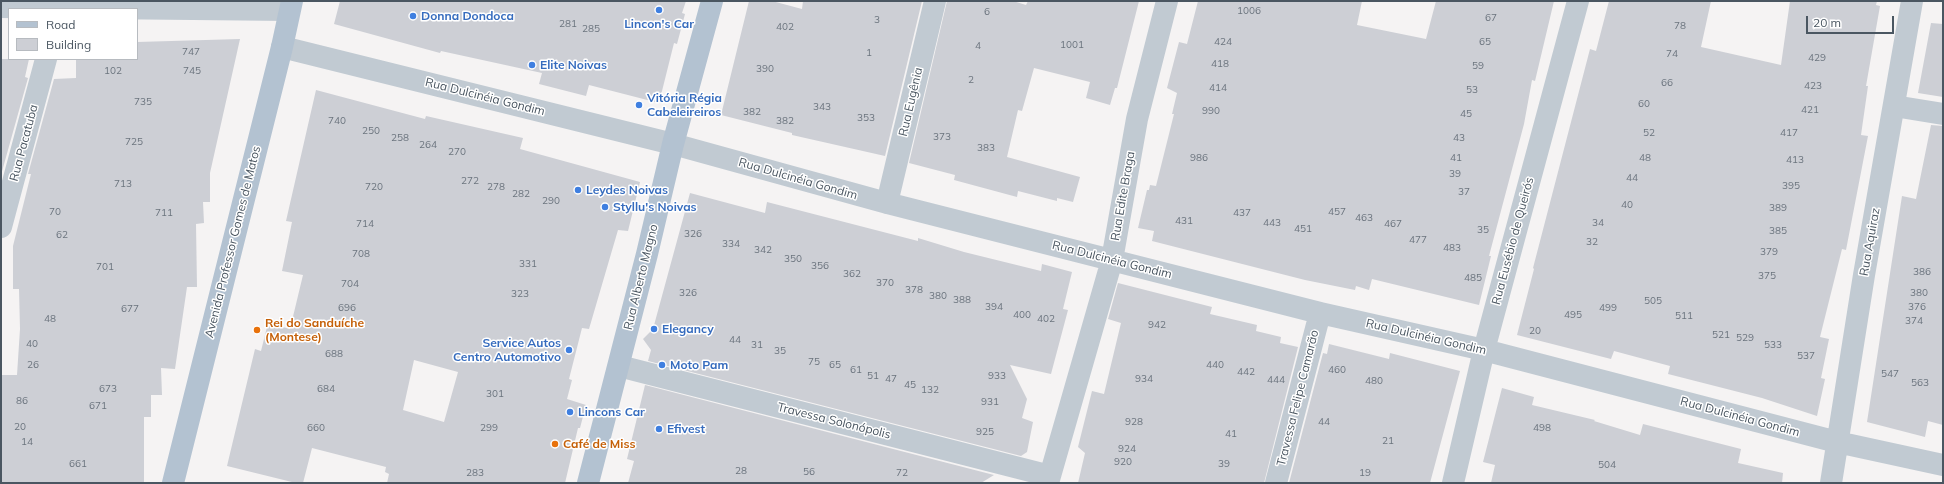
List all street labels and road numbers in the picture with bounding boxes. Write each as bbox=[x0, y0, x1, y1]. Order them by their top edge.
street label: Rua Eugênia bbox=[896, 66, 926, 138]
street label: Rua Dulcinéia Gondim bbox=[424, 75, 546, 119]
street label: Rua Pacatuba bbox=[7, 103, 41, 183]
street label: Avenida Professor Gomes de Matos bbox=[202, 145, 264, 339]
street label: Rua Edite Braga bbox=[1108, 150, 1138, 242]
street label: Rua Dulcinéia Gondim bbox=[737, 155, 859, 203]
street label: Rua Eusébio de Queirós bbox=[1489, 176, 1537, 306]
street label: Rua Aquiraz bbox=[1857, 207, 1883, 277]
street label: Rua Alberto Magno bbox=[621, 223, 661, 331]
street label: Rua Dulcinéia Gondim bbox=[1051, 238, 1173, 282]
street label: Rua Dulcinéia Gondim bbox=[1364, 316, 1488, 358]
street label: Travessa Felipe Camarão bbox=[1274, 328, 1322, 468]
street label: Rua Dulcinéia Gondim bbox=[1679, 394, 1801, 440]
street label: Travessa Solonópolis bbox=[776, 400, 892, 442]

